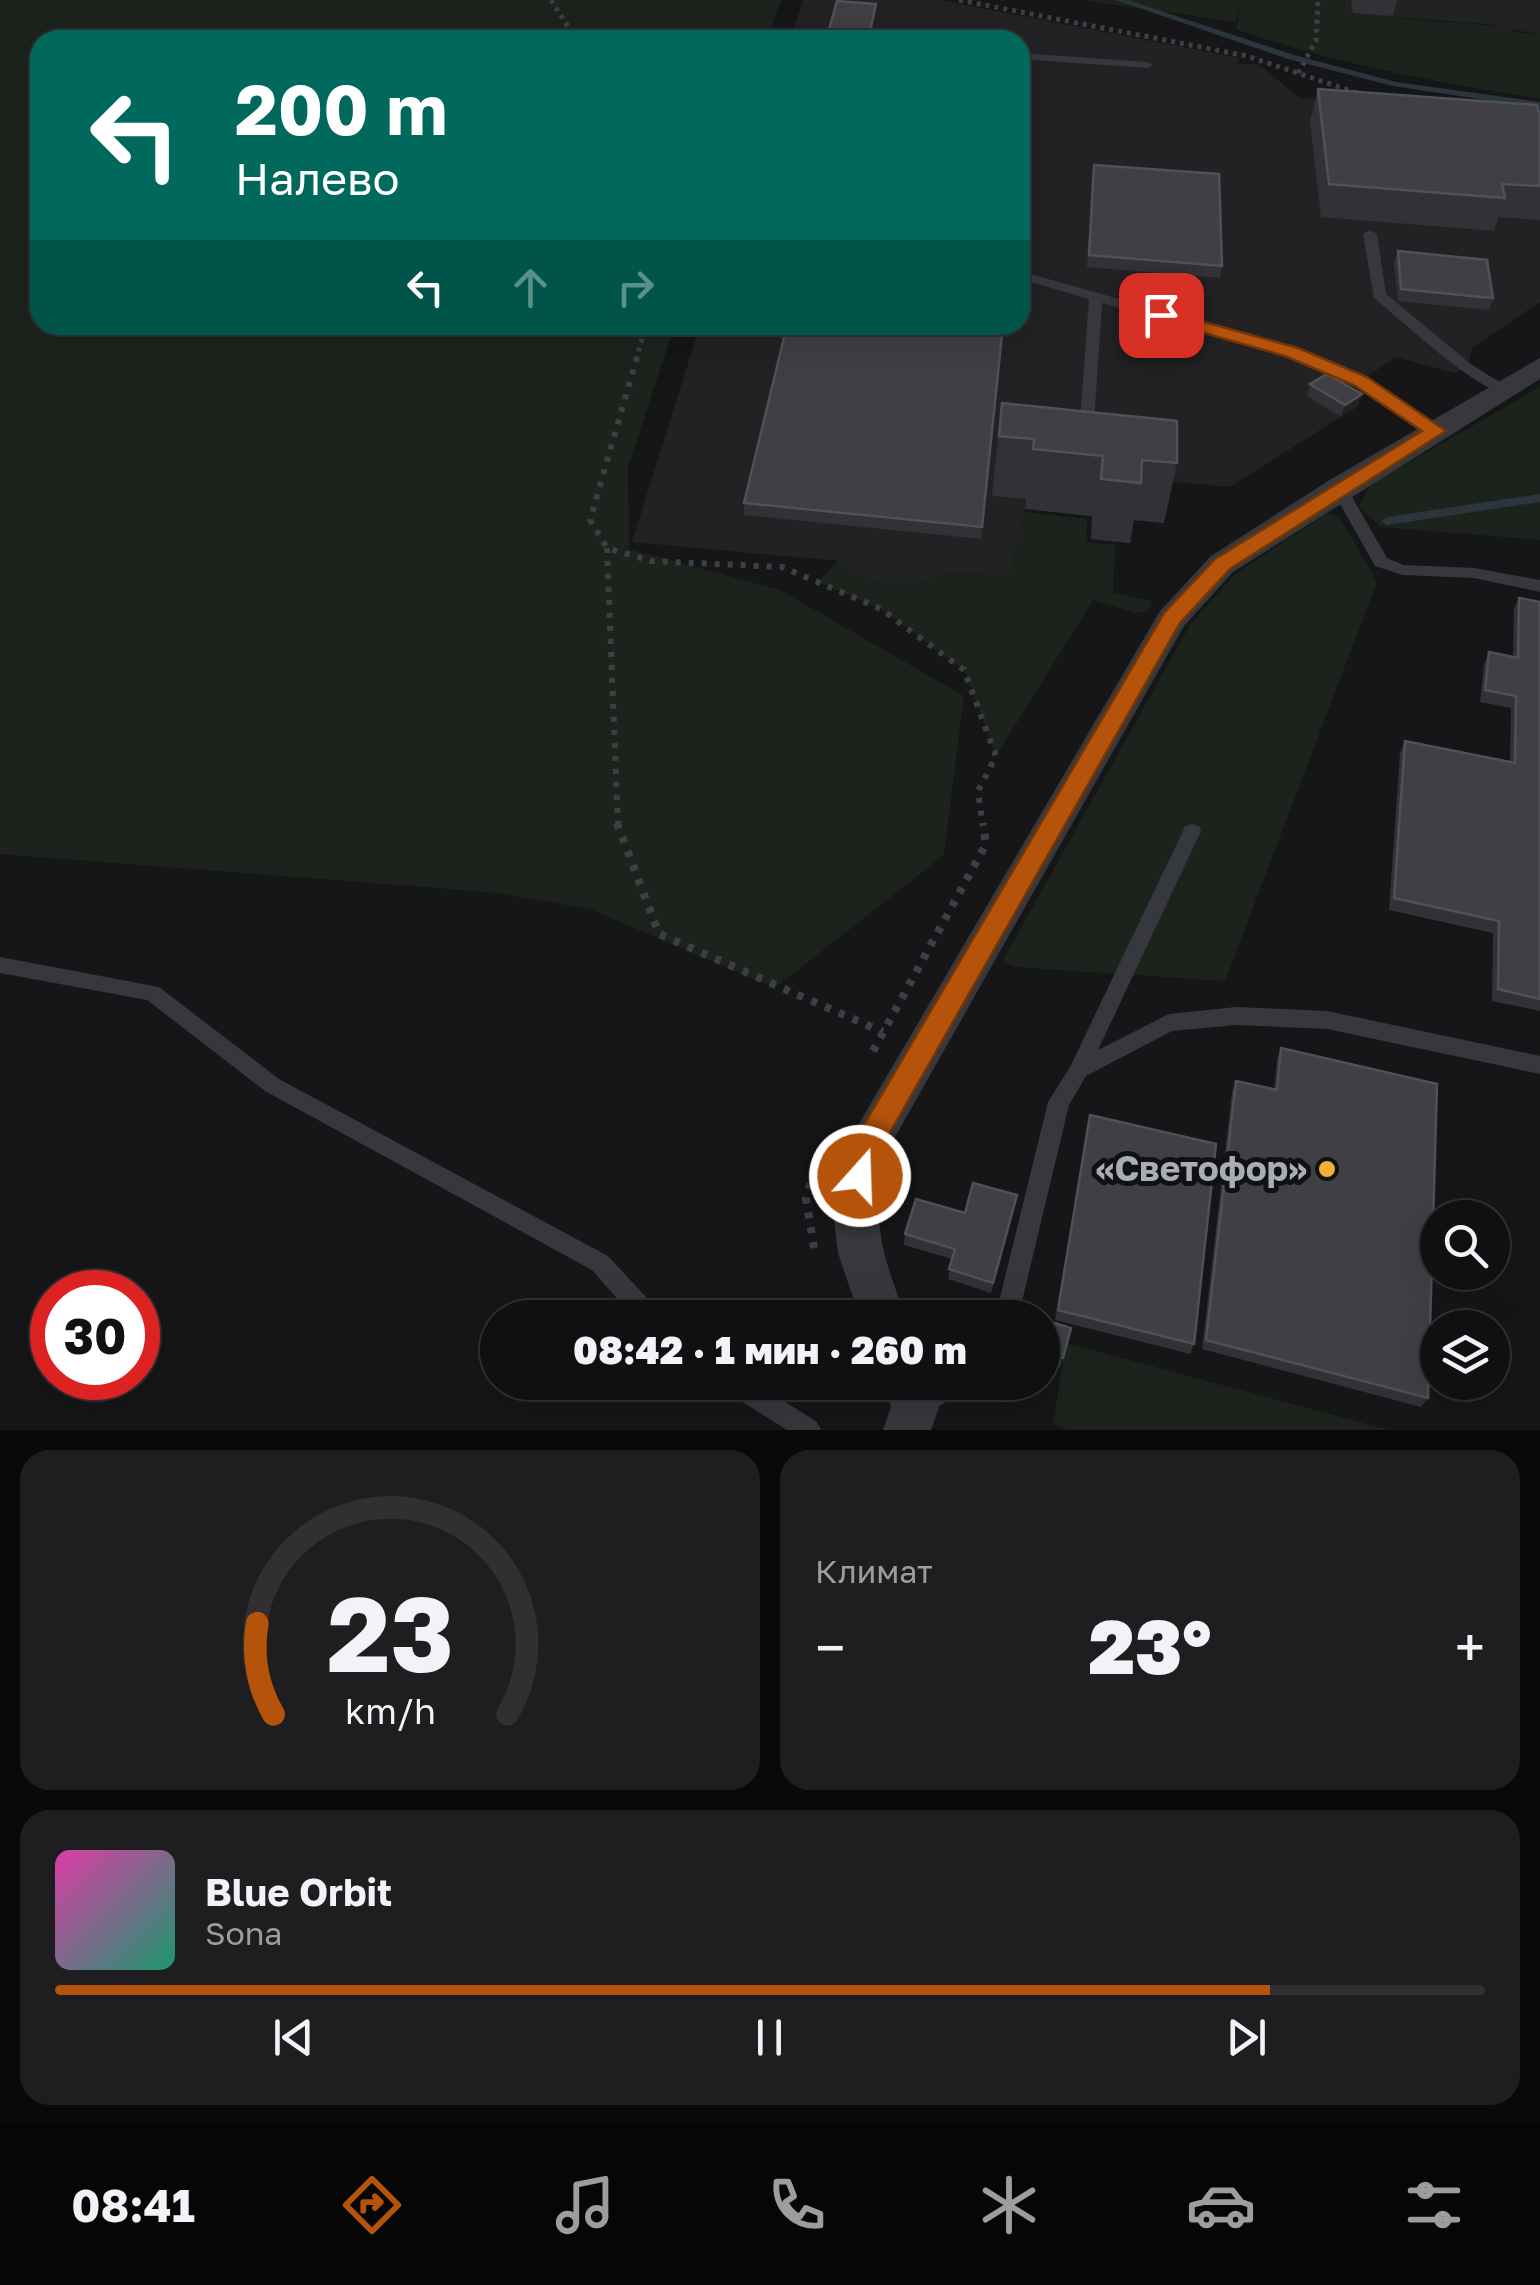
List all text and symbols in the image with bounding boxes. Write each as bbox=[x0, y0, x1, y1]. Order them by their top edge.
text: 200 m bbox=[235, 66, 447, 150]
icon: left bbox=[70, 70, 200, 200]
text: Налево bbox=[235, 151, 399, 205]
icon: left bbox=[398, 260, 453, 315]
icon: ahead bbox=[503, 260, 558, 315]
icon: right bbox=[608, 260, 663, 315]
pin bbox=[1119, 273, 1204, 358]
icon: arrive bbox=[1134, 288, 1189, 343]
position arrow bbox=[808, 1124, 912, 1228]
place label: «Светофор» bbox=[1096, 1147, 1307, 1189]
marker: «Светофор» bbox=[1316, 1158, 1338, 1180]
map controls bbox=[1420, 1200, 1510, 1400]
button: search bbox=[1420, 1200, 1510, 1290]
speed limit sign: 30 bbox=[30, 1270, 160, 1400]
button: layers bbox=[1420, 1310, 1510, 1400]
text: 08:42 · 1 мин · 260 m bbox=[573, 1327, 967, 1372]
text: Климат bbox=[815, 1552, 933, 1590]
text: 23 bbox=[327, 1570, 453, 1695]
text: 23° bbox=[1088, 1600, 1212, 1691]
text: − bbox=[815, 1614, 845, 1680]
text: + bbox=[1455, 1614, 1485, 1680]
text: km/h bbox=[345, 1689, 435, 1732]
text: Blue Orbit bbox=[205, 1869, 392, 1914]
text: Sona bbox=[205, 1914, 282, 1952]
icon: previous bbox=[266, 2010, 321, 2065]
icon: pause bbox=[742, 2010, 797, 2065]
icon: next bbox=[1219, 2010, 1274, 2065]
icon: directions bbox=[337, 2170, 407, 2240]
icon: music bbox=[550, 2170, 620, 2240]
icon: phone bbox=[762, 2170, 832, 2240]
icon: climate bbox=[974, 2170, 1044, 2240]
icon: car bbox=[1186, 2170, 1256, 2240]
icon: filters bbox=[1399, 2170, 1469, 2240]
text: 08:41 bbox=[71, 2178, 195, 2232]

